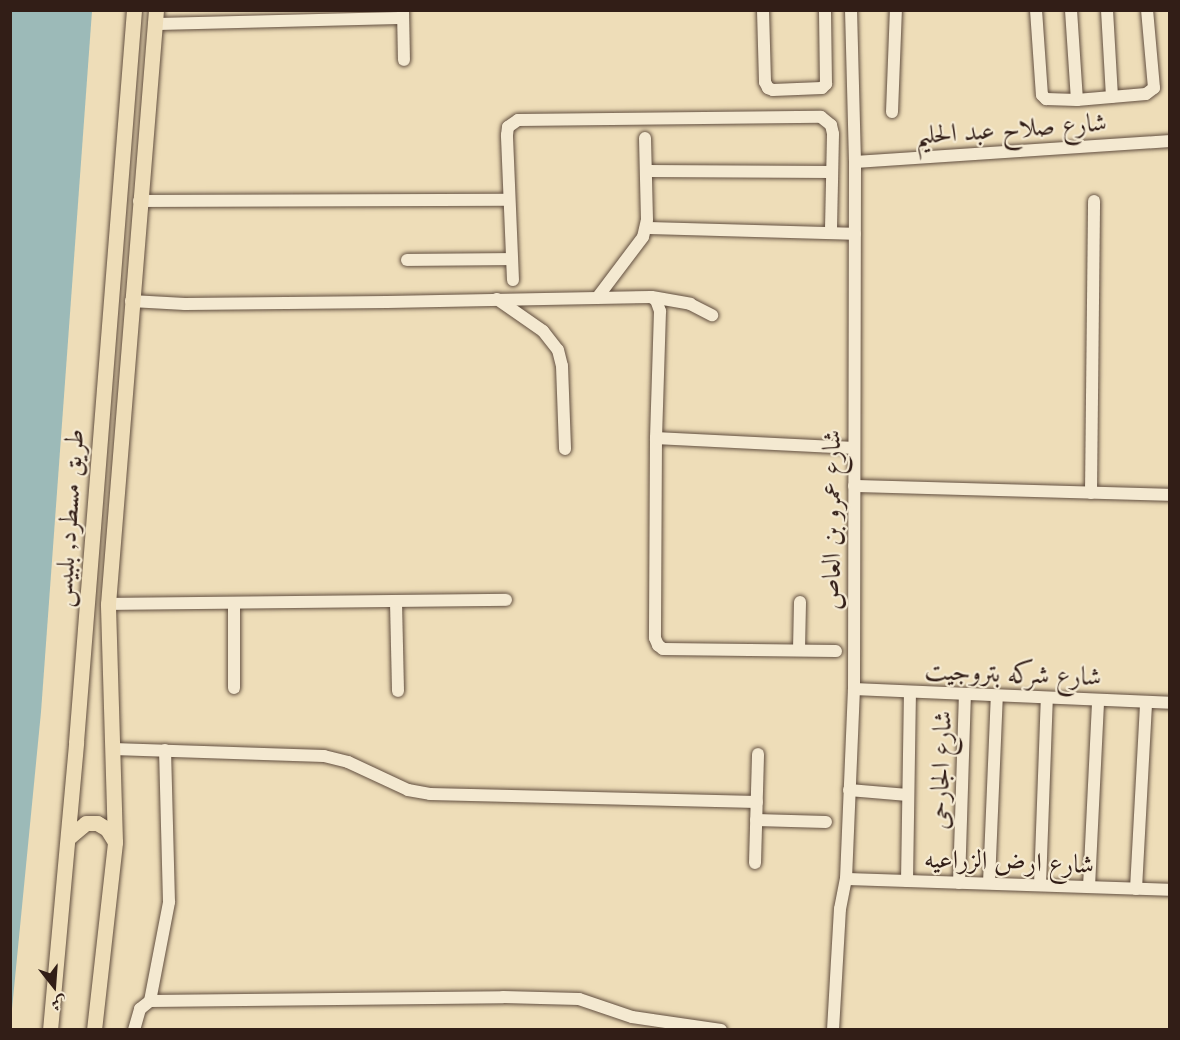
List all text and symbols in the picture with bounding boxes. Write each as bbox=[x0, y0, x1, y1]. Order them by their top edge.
street label: شارع صلاح عبد الحليم bbox=[914, 107, 1108, 151]
street label: طريق مسطرد, بلبيس bbox=[47, 428, 91, 608]
street label: شارع عمرو بن العاص bbox=[816, 430, 848, 610]
street label: شارع شركه بتروجيت bbox=[924, 655, 1102, 693]
street label: شارع الجارحى bbox=[923, 710, 959, 830]
street label: شارع ارض الزراعيه bbox=[923, 843, 1095, 881]
north arrow bbox=[24, 956, 84, 1016]
text: ش bbox=[48, 990, 70, 1016]

